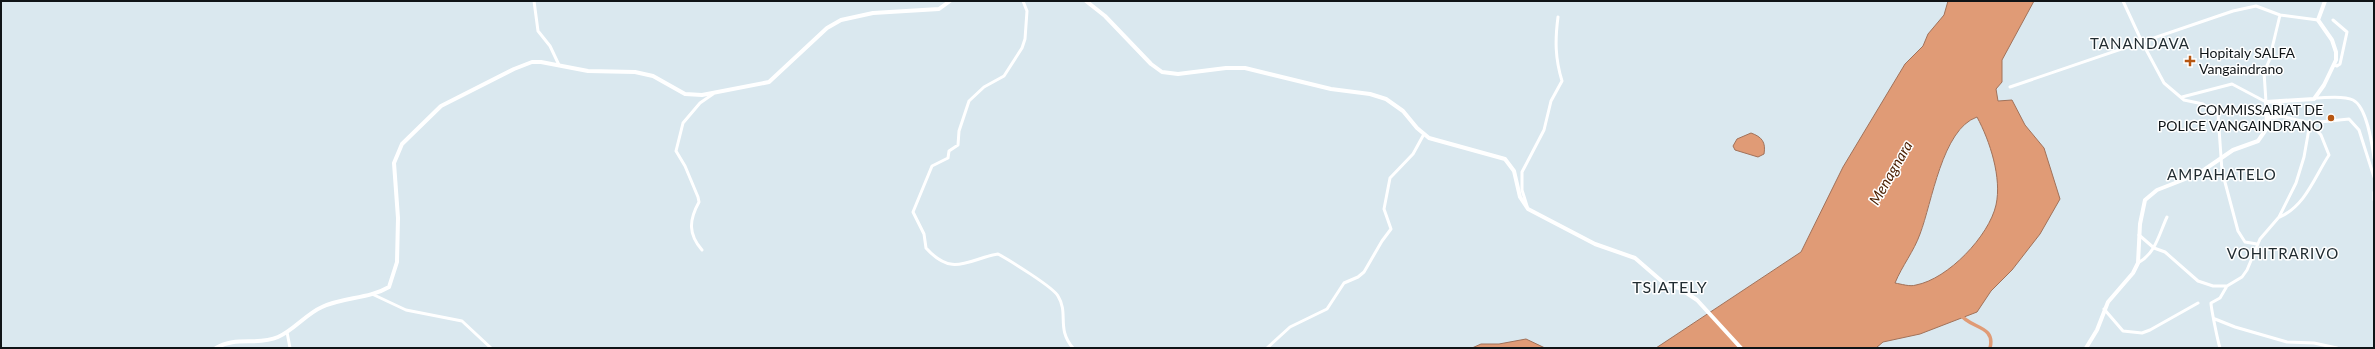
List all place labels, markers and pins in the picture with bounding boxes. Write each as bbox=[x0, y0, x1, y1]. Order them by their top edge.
place label: Hopitaly SALFA Vangaindrano bbox=[2199, 44, 2296, 77]
marker: Hopitaly SALFA Vangaindrano bbox=[2184, 55, 2196, 67]
place label: COMMISSARIAT DE POLICE VANGAINDRANO bbox=[2158, 101, 2323, 134]
marker: COMMISSARIAT DE POLICE VANGAINDRANO bbox=[2326, 113, 2336, 123]

